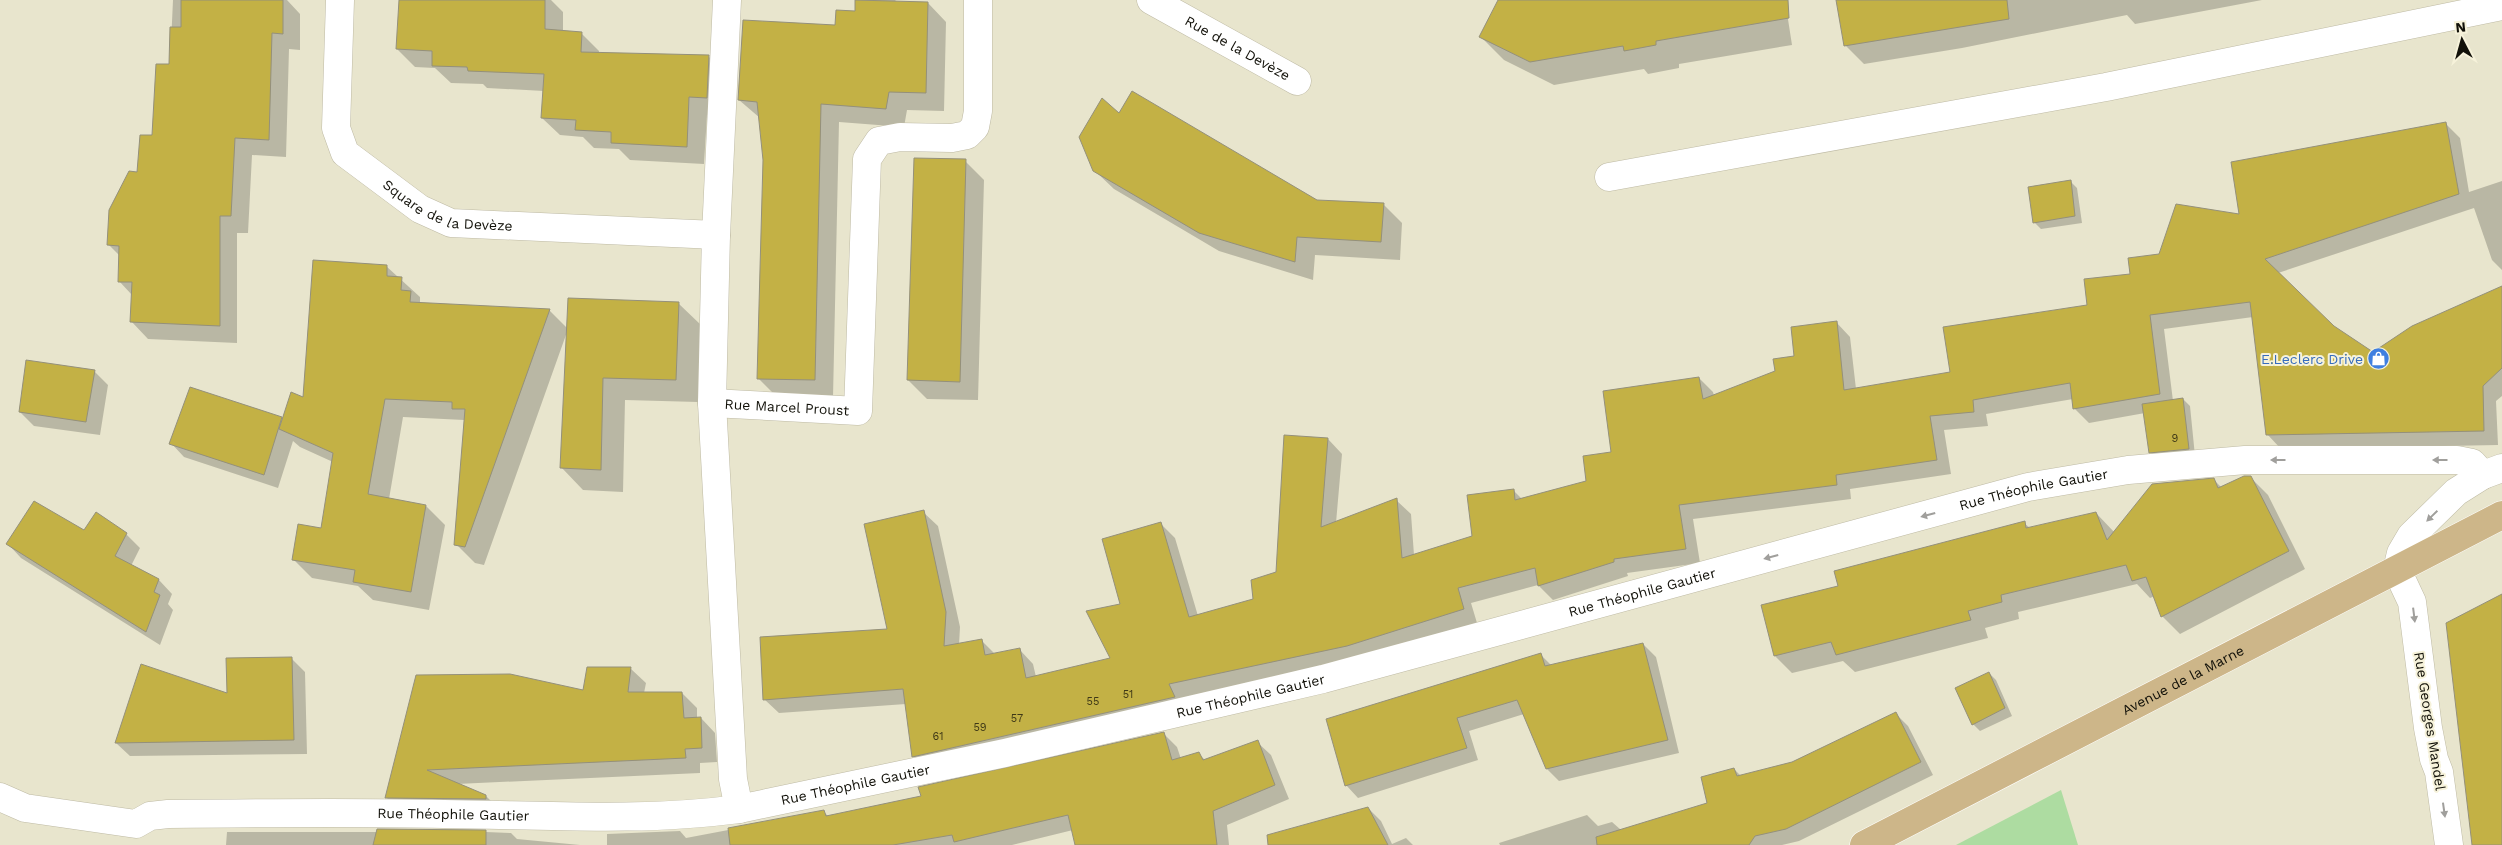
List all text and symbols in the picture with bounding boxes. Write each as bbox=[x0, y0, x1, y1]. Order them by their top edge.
street label: Rue de la Devèze bbox=[1182, 12, 1293, 84]
north arrow bbox=[2437, 15, 2487, 65]
text: N bbox=[2455, 19, 2467, 36]
street label: Square de la Devèze bbox=[380, 176, 513, 234]
shop icon: E.Leclerc Drive bbox=[2367, 347, 2391, 371]
place label: E.Leclerc Drive bbox=[2261, 351, 2363, 367]
street label: Rue Marcel Proust bbox=[724, 396, 850, 419]
house number: 9 bbox=[2172, 432, 2179, 445]
one-way arrow bbox=[2269, 456, 2285, 464]
one-way arrow bbox=[2432, 456, 2448, 464]
street label: Rue Théophile Gautier bbox=[1957, 465, 2109, 513]
one-way arrow bbox=[2426, 510, 2438, 522]
one-way arrow bbox=[1921, 511, 1936, 519]
one-way arrow bbox=[1764, 553, 1779, 561]
street label: Rue Théophile Gautier bbox=[1567, 564, 1718, 620]
one-way arrow bbox=[2410, 607, 2418, 623]
street label: Avenue de la Marne bbox=[2119, 642, 2246, 718]
street label: Rue Georges Mandel bbox=[2411, 651, 2449, 792]
street label: Rue Théophile Gautier bbox=[1175, 671, 1327, 721]
house number: 51 bbox=[1123, 688, 1133, 701]
house number: 55 bbox=[1087, 695, 1099, 708]
house number: 57 bbox=[1011, 712, 1023, 725]
house number: 59 bbox=[973, 721, 987, 734]
house number: 61 bbox=[933, 730, 943, 743]
street label: Rue Théophile Gautier bbox=[779, 761, 932, 808]
one-way arrow bbox=[2441, 802, 2449, 818]
street label: Rue Théophile Gautier bbox=[377, 805, 530, 824]

